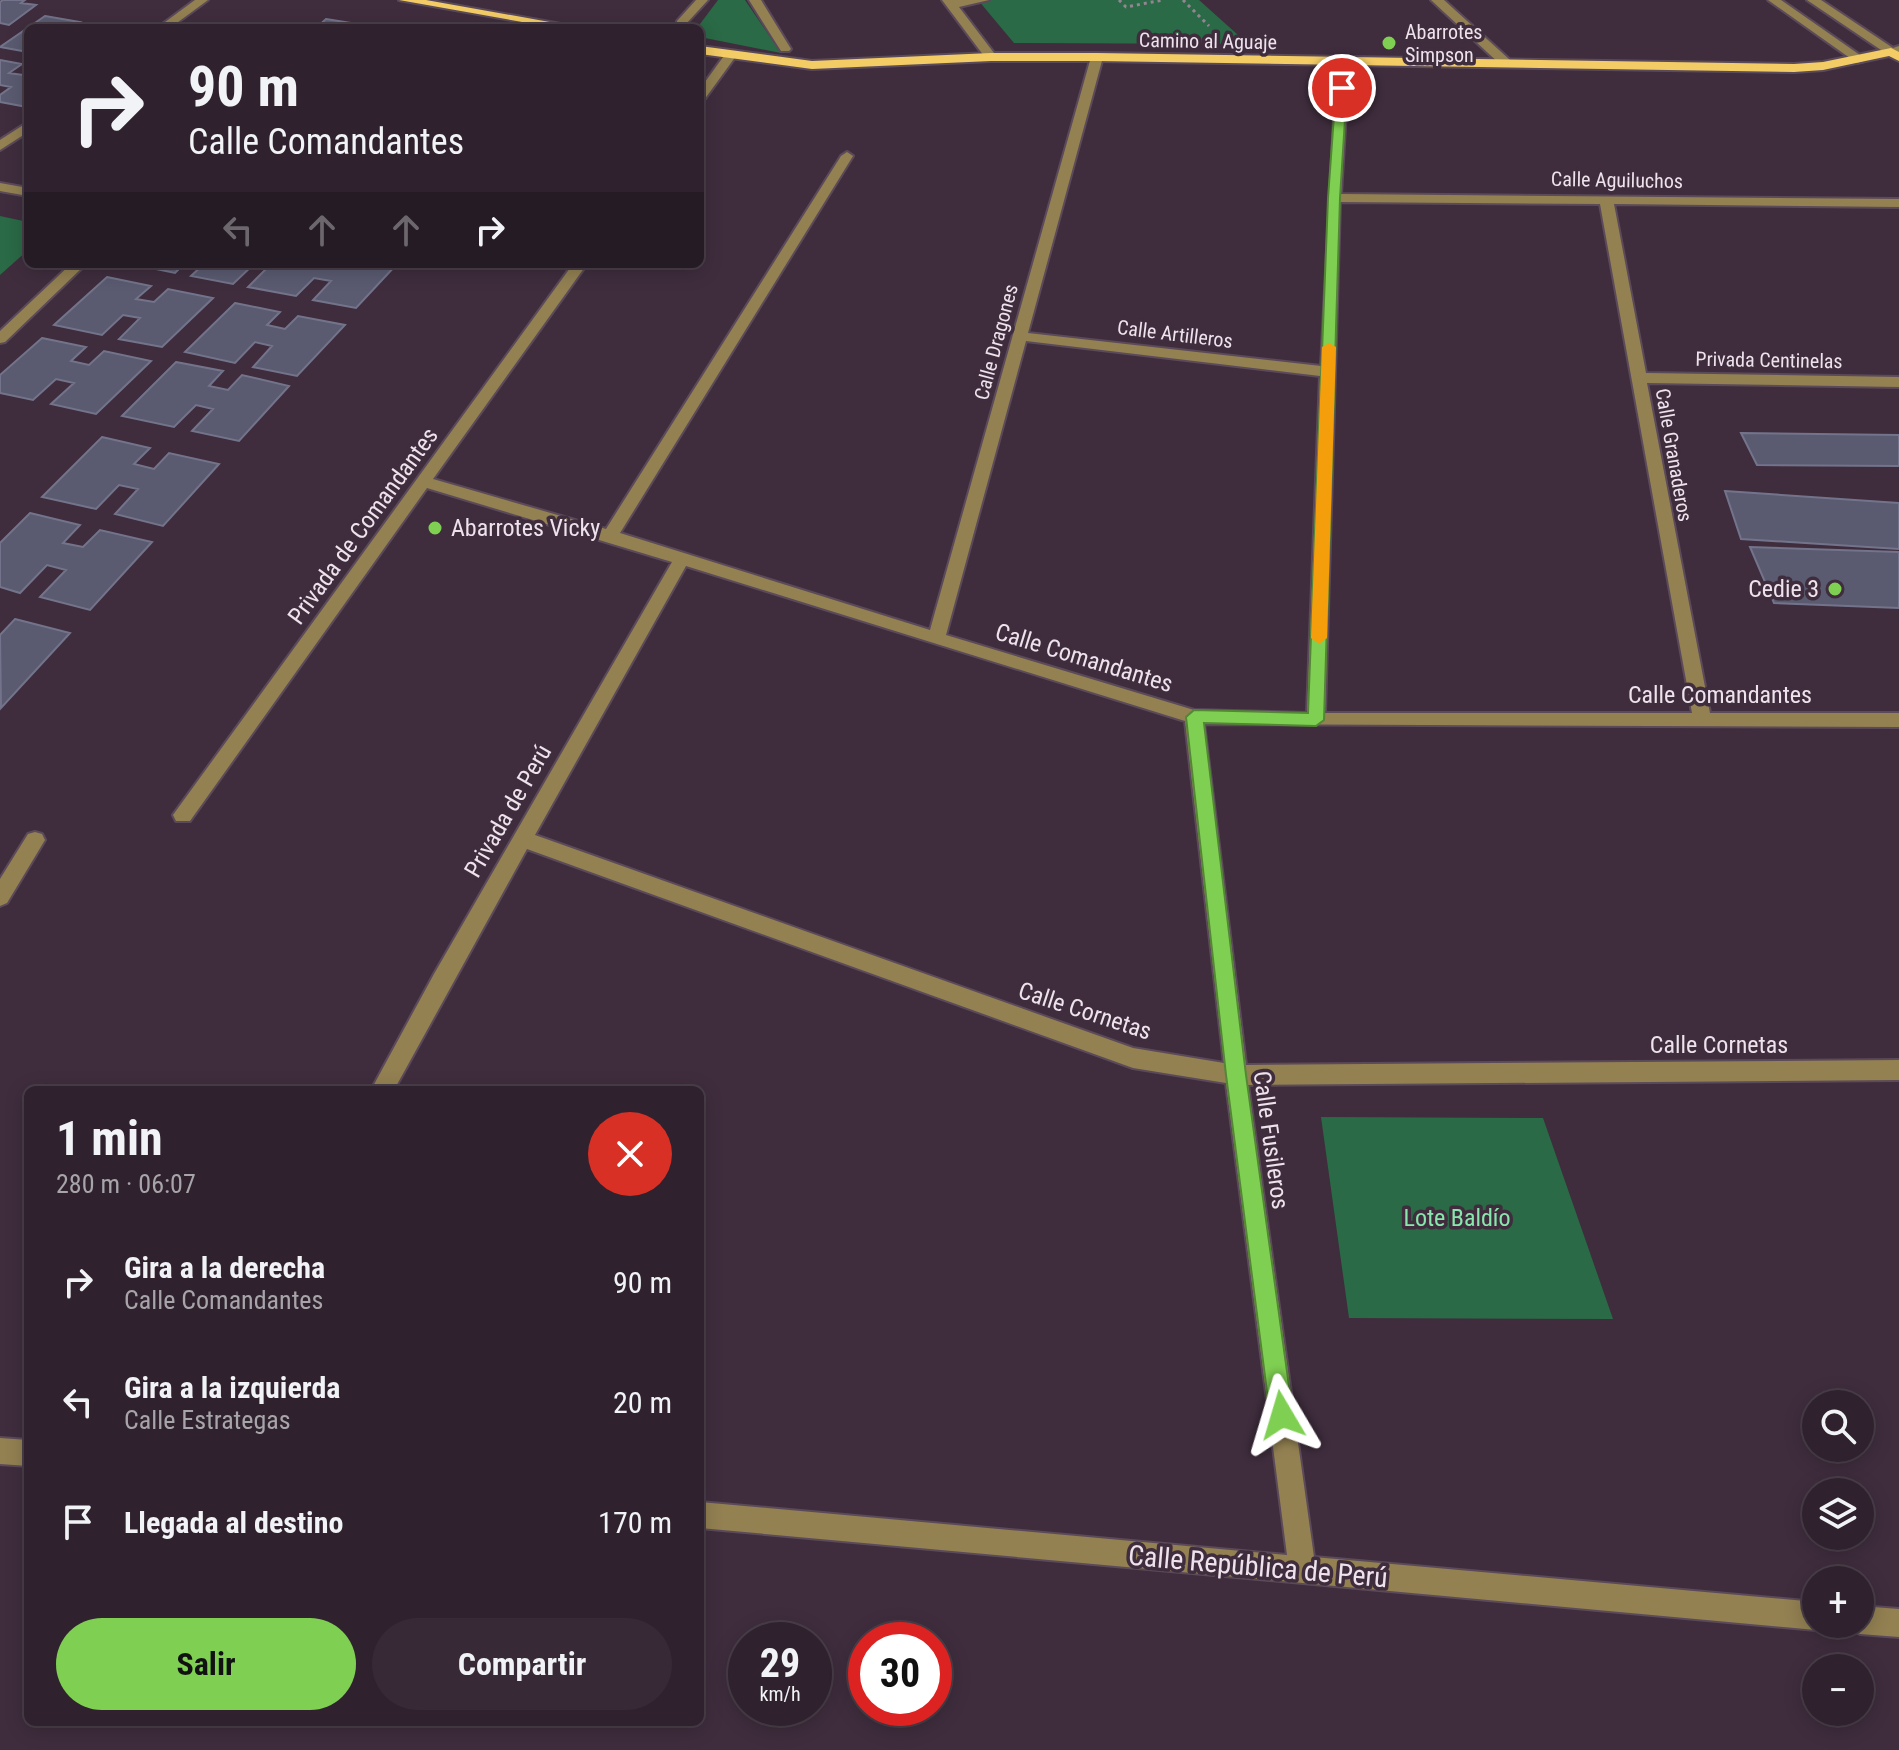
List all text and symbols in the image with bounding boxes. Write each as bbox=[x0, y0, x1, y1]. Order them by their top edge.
place label: Abarrotes Simpson bbox=[1405, 20, 1482, 67]
street label: Camino al Aguaje bbox=[1139, 28, 1277, 54]
marker: Abarrotes Simpson bbox=[1380, 34, 1398, 52]
text: 90 m bbox=[188, 54, 299, 120]
pin bbox=[1308, 54, 1376, 122]
icon: right bbox=[56, 56, 160, 160]
icon: arrive bbox=[1320, 66, 1364, 110]
text: Calle Comandantes bbox=[188, 121, 464, 163]
street label: Calle Aguiluchos bbox=[1551, 167, 1683, 193]
icon: left bbox=[216, 208, 260, 252]
icon: ahead bbox=[300, 208, 344, 252]
icon: ahead bbox=[384, 208, 428, 252]
icon: right bbox=[468, 208, 512, 252]
street label: Calle Dragones bbox=[969, 281, 1023, 403]
street label: Calle Artilleros bbox=[1116, 315, 1234, 353]
street label: Privada Centinelas bbox=[1695, 347, 1843, 373]
street label: Calle Granaderos bbox=[1650, 387, 1698, 523]
street label: Privada de Comandantes bbox=[282, 422, 444, 630]
place label: Abarrotes Vicky bbox=[451, 514, 600, 542]
marker: Abarrotes Vicky bbox=[426, 519, 444, 537]
place label: Cedie 3 bbox=[1748, 575, 1819, 603]
marker: Cedie 3 bbox=[1826, 580, 1844, 598]
street label: Calle Comandantes bbox=[992, 618, 1176, 698]
street label: Calle Comandantes bbox=[1628, 681, 1812, 709]
street label: Privada de Perú bbox=[459, 740, 557, 882]
street label: Calle Cornetas bbox=[1015, 976, 1155, 1046]
street label: Calle Cornetas bbox=[1650, 1031, 1788, 1059]
street label: Calle Fusileros bbox=[1247, 1069, 1295, 1211]
text: 1 min bbox=[56, 1110, 163, 1167]
button: close bbox=[588, 1112, 672, 1196]
text: 280 m · 06:07 bbox=[56, 1169, 196, 1199]
park label: Lote Baldío bbox=[1403, 1204, 1511, 1232]
text: Gira a la derecha bbox=[124, 1250, 325, 1285]
icon: right bbox=[56, 1260, 100, 1304]
text: 90 m bbox=[613, 1265, 672, 1300]
text: Calle Comandantes bbox=[124, 1285, 323, 1315]
text: Gira a la izquierda bbox=[124, 1370, 340, 1405]
position arrow bbox=[1240, 1373, 1324, 1457]
icon: left bbox=[56, 1380, 100, 1424]
text: 20 m bbox=[613, 1385, 672, 1420]
map controls bbox=[1802, 1390, 1874, 1726]
button: search bbox=[1802, 1390, 1874, 1462]
text: Calle Estrategas bbox=[124, 1405, 291, 1435]
button: layers bbox=[1802, 1478, 1874, 1550]
icon: arrive bbox=[56, 1500, 100, 1544]
text: Llegada al destino bbox=[124, 1505, 343, 1540]
text: 170 m bbox=[598, 1505, 672, 1540]
street label: Calle República de Perú bbox=[1127, 1539, 1389, 1594]
button: + bbox=[1802, 1566, 1874, 1638]
button: Salir bbox=[56, 1618, 356, 1710]
button: Compartir bbox=[372, 1618, 672, 1710]
speed limit sign: 30 bbox=[848, 1622, 952, 1726]
text: 29 bbox=[760, 1640, 800, 1687]
button: − bbox=[1802, 1654, 1874, 1726]
text: km/h bbox=[759, 1682, 801, 1706]

